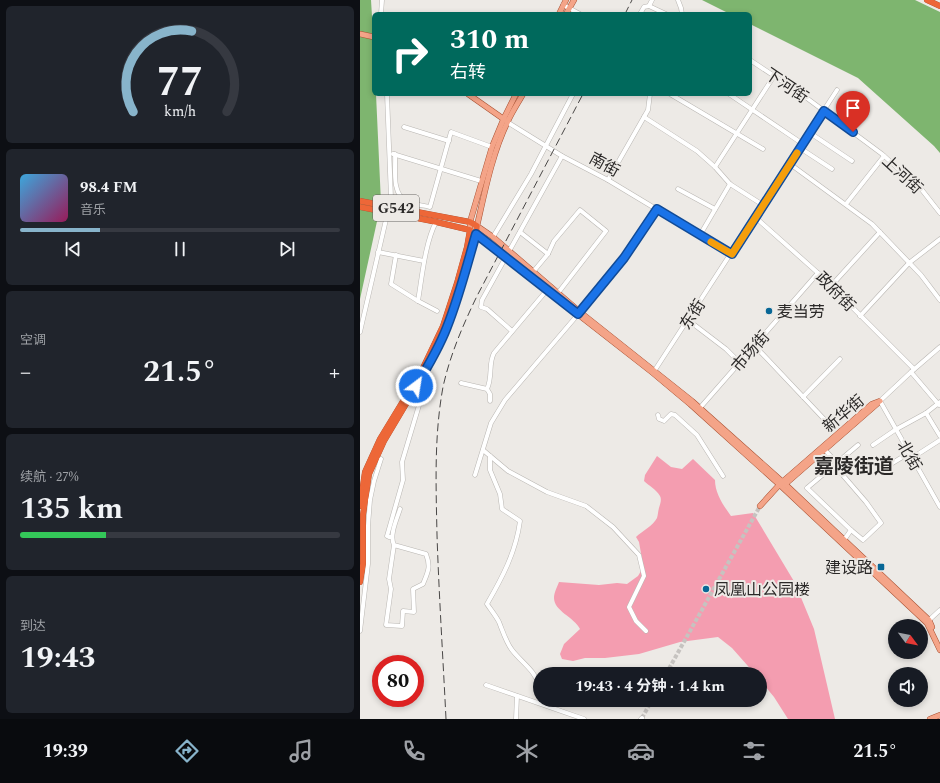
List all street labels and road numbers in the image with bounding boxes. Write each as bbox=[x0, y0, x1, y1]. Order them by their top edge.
street label: 下河街 bbox=[760, 62, 813, 109]
street label: 南街 bbox=[585, 147, 624, 183]
street label: 上河街 bbox=[877, 150, 928, 200]
road number: G542 bbox=[373, 195, 419, 221]
street label: 政府街 bbox=[810, 266, 861, 317]
street label: 东街 bbox=[674, 295, 712, 335]
street label: 市场街 bbox=[726, 326, 776, 378]
street label: 新华街 bbox=[818, 389, 870, 438]
street label: 北街 bbox=[891, 436, 928, 475]

